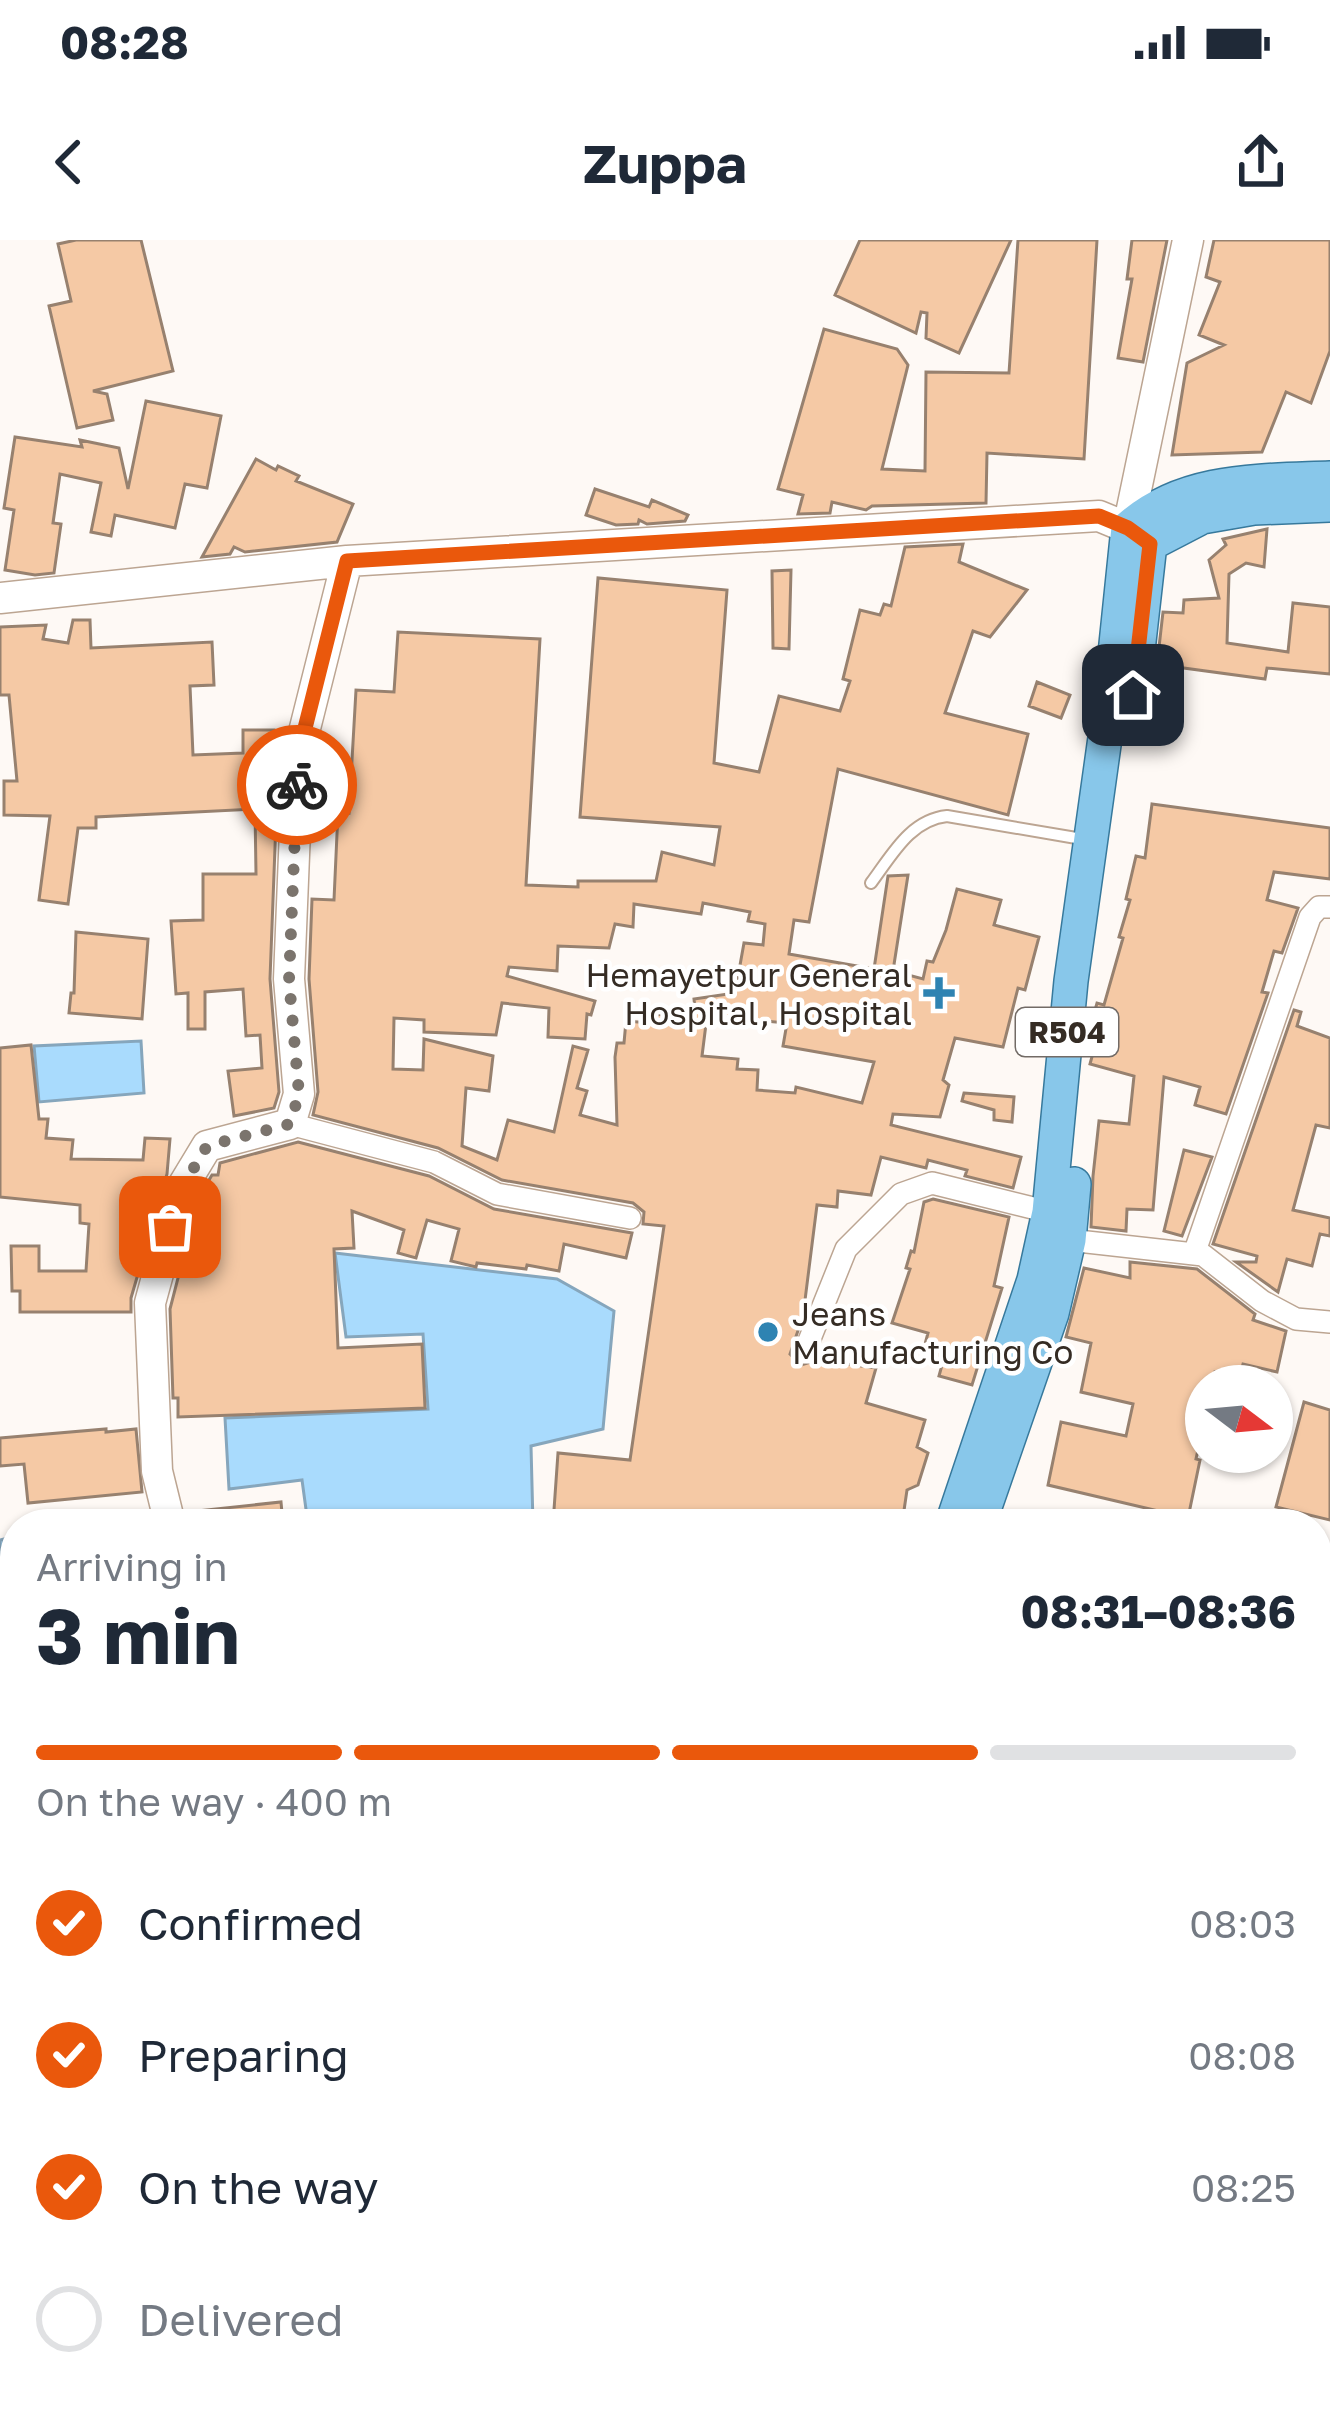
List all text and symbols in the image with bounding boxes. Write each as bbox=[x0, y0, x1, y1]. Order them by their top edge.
text: 08:28 bbox=[60, 15, 189, 69]
icon: back bbox=[36, 129, 102, 195]
icon: share bbox=[1228, 129, 1294, 195]
text: Zuppa bbox=[583, 130, 747, 195]
pin bbox=[1082, 644, 1184, 746]
icon: home bbox=[1100, 662, 1166, 728]
courier bbox=[237, 725, 357, 845]
icon: bike bbox=[264, 752, 330, 818]
place label: Hemayetpur General Hospital, Hospital bbox=[585, 955, 912, 1032]
marker: Hemayetpur General Hospital, Hospital bbox=[923, 977, 955, 1009]
road number: R504 bbox=[1016, 1008, 1118, 1056]
pin bbox=[119, 1176, 221, 1278]
icon: bag bbox=[137, 1194, 203, 1260]
place label: Jeans Manufacturing Co bbox=[792, 1294, 1073, 1371]
marker: Jeans Manufacturing Co bbox=[755, 1319, 781, 1345]
north arrow bbox=[1185, 1365, 1293, 1473]
map controls bbox=[1185, 1365, 1293, 1473]
text: Arriving in bbox=[36, 1543, 227, 1590]
text: 08:31–08:36 bbox=[1021, 1584, 1296, 1638]
text: 3 min bbox=[36, 1588, 240, 1681]
text: On the way · 400 m bbox=[36, 1778, 392, 1825]
icon: check bbox=[36, 1890, 102, 1956]
text: Confirmed bbox=[138, 1896, 363, 1950]
text: 08:03 bbox=[1189, 1900, 1296, 1947]
icon: check bbox=[36, 2022, 102, 2088]
text: Preparing bbox=[138, 2028, 349, 2082]
text: 08:08 bbox=[1188, 2032, 1296, 2079]
icon: check bbox=[36, 2154, 102, 2220]
text: On the way bbox=[138, 2160, 379, 2214]
text: 08:25 bbox=[1191, 2164, 1296, 2211]
text: Delivered bbox=[138, 2292, 343, 2346]

